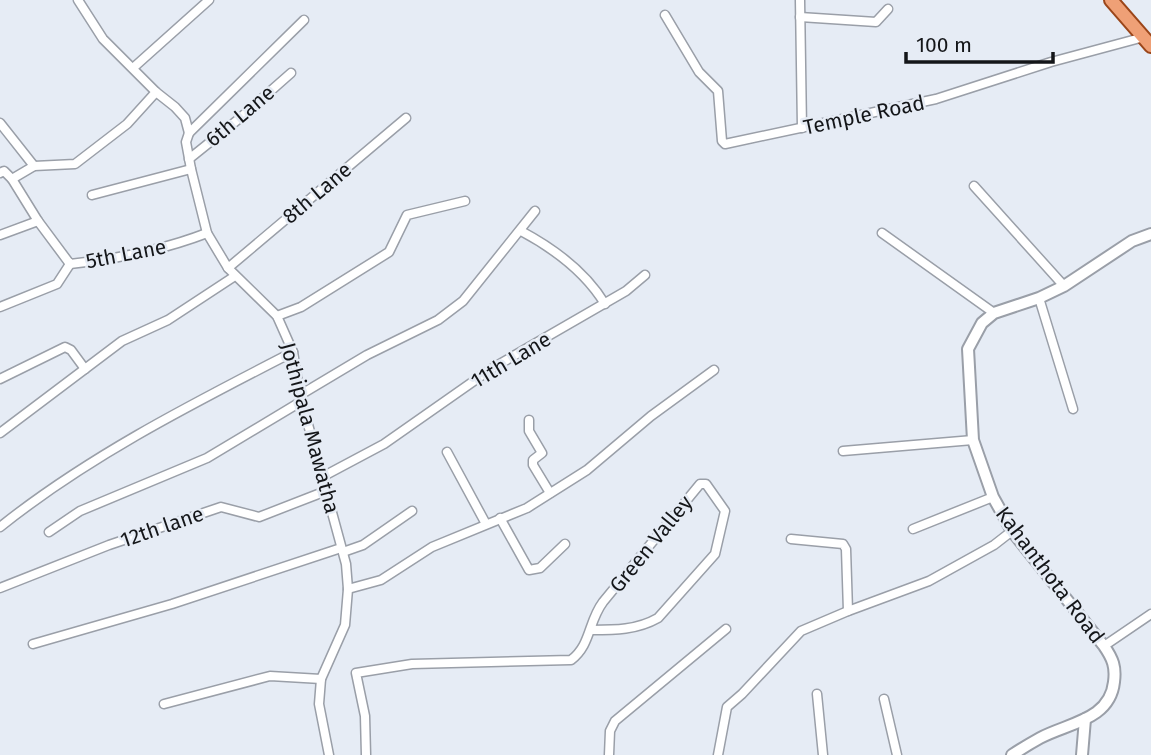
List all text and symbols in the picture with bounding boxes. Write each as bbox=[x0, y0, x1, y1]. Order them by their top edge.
scale bar bbox=[906, 21, 1053, 65]
text: 100 m bbox=[916, 32, 972, 58]
street label: 6th Lane bbox=[200, 80, 280, 152]
street label: Temple Road bbox=[801, 89, 927, 141]
street label: 8th Lane bbox=[277, 157, 357, 229]
street label: 5th Lane bbox=[84, 233, 168, 275]
street label: 11th Lane bbox=[466, 326, 556, 394]
street label: Jothipala Mawatha bbox=[275, 340, 345, 516]
street label: Green Valley bbox=[604, 490, 698, 598]
street label: 12th lane bbox=[117, 501, 207, 553]
street label: Kahanthota Road bbox=[990, 501, 1110, 649]

